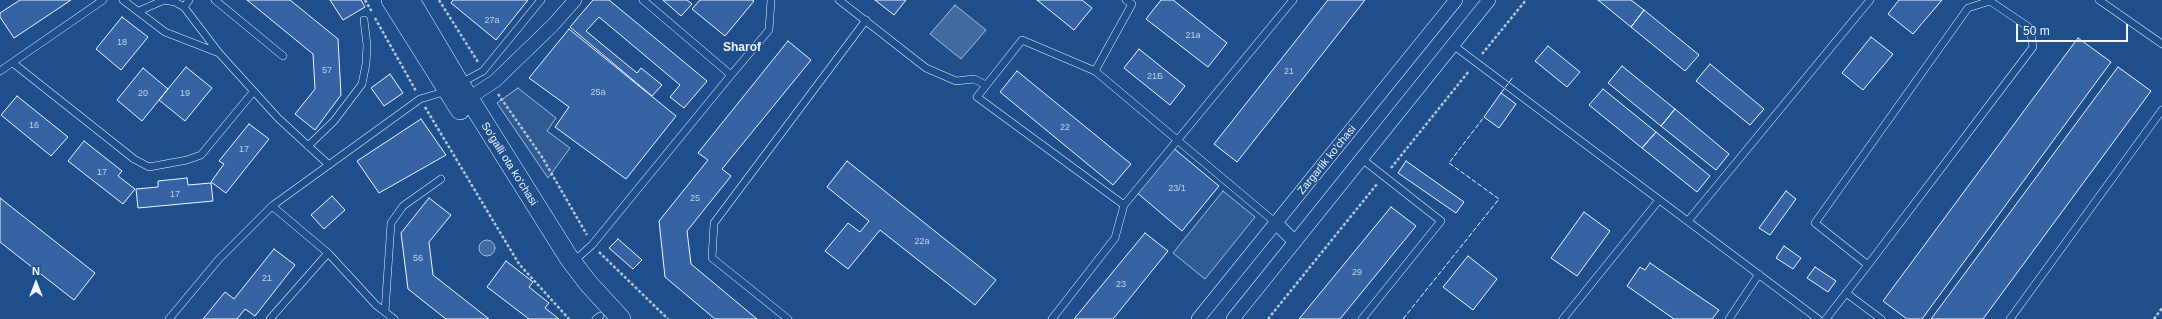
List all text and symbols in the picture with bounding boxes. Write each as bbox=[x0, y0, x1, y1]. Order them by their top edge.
house number: 27a bbox=[484, 16, 500, 26]
scale bar bbox=[2018, 16, 2130, 42]
text: 50 m bbox=[2023, 24, 2050, 38]
house number: 21а bbox=[1185, 31, 1201, 41]
house number: 18 bbox=[117, 38, 127, 48]
district label: Sharof bbox=[723, 41, 761, 55]
house number: 57 bbox=[322, 66, 332, 76]
house number: 21 bbox=[1284, 67, 1294, 77]
house number: 21Б bbox=[1147, 72, 1163, 82]
house number: 25a bbox=[590, 88, 606, 98]
house number: 20 bbox=[138, 89, 148, 99]
house number: 19 bbox=[180, 89, 190, 99]
street label: So'galli ota ko'chasi bbox=[478, 120, 540, 208]
house number: 16 bbox=[29, 121, 39, 131]
house number: 22 bbox=[1060, 123, 1070, 133]
street label: Zargarlik ko'chasi bbox=[1295, 123, 1359, 197]
house number: 17 bbox=[239, 145, 249, 155]
house number: 17 bbox=[97, 168, 107, 178]
house number: 23/1 bbox=[1168, 184, 1186, 194]
house number: 17 bbox=[170, 190, 180, 200]
house number: 25 bbox=[690, 194, 700, 204]
house number: 22a bbox=[914, 237, 930, 247]
house number: 56 bbox=[413, 254, 423, 264]
north arrow bbox=[16, 263, 56, 303]
text: N bbox=[32, 265, 40, 277]
house number: 29 bbox=[1352, 268, 1362, 278]
house number: 21 bbox=[262, 274, 272, 284]
house number: 23 bbox=[1116, 280, 1126, 290]

